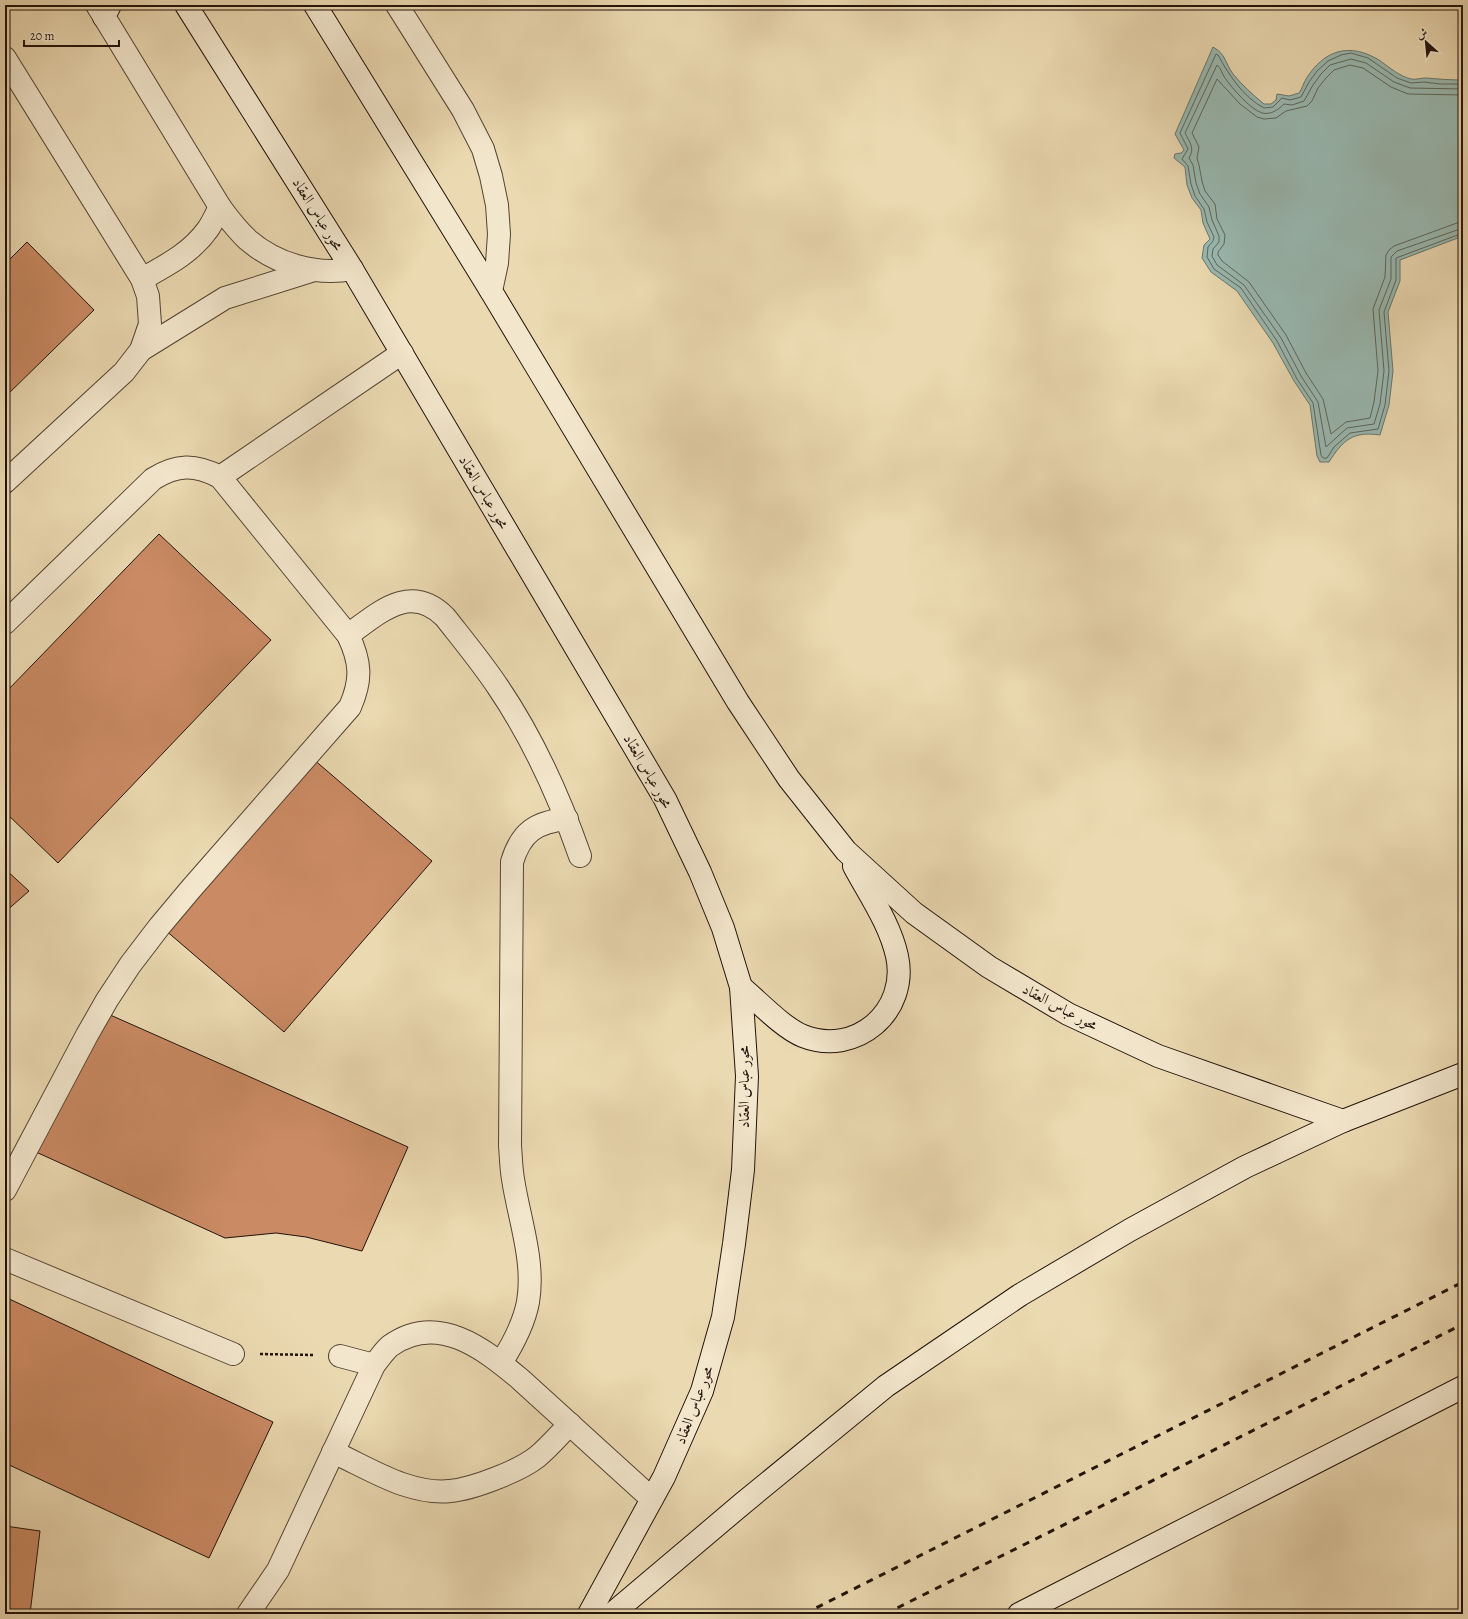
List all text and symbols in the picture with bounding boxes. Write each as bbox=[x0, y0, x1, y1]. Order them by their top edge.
scale bar bbox=[24, 22, 119, 48]
north arrow bbox=[1406, 22, 1446, 62]
text: ش bbox=[1413, 24, 1430, 43]
text: 20 m bbox=[30, 28, 54, 44]
street label: محور عباس العقاد bbox=[288, 174, 348, 254]
street label: محور عباس العقاد bbox=[454, 451, 514, 533]
street label: محور عباس العقاد bbox=[619, 730, 677, 812]
street label: محور عباس العقاد bbox=[1019, 979, 1101, 1035]
street label: محور عباس العقاد bbox=[734, 1046, 754, 1128]
street label: محور عباس العقاد bbox=[670, 1363, 718, 1447]

